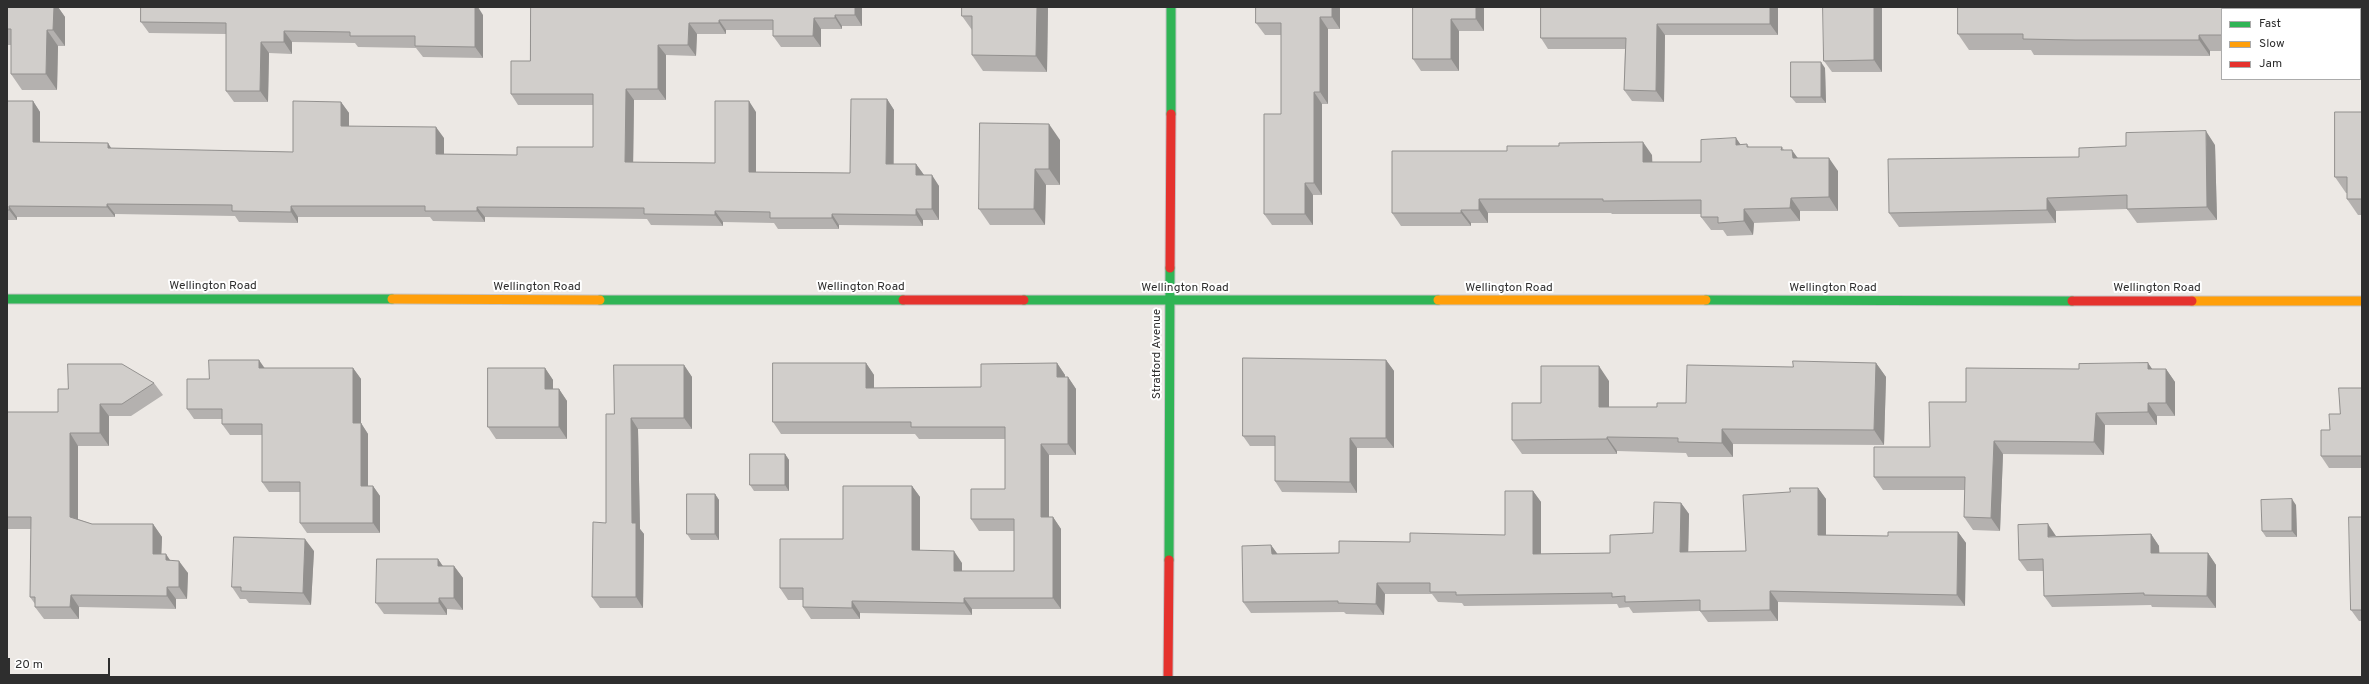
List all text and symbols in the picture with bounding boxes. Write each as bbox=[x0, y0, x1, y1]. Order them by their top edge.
legend bbox=[2221, 8, 2361, 80]
text: Fast bbox=[2259, 16, 2281, 32]
text: Slow bbox=[2259, 36, 2285, 52]
text: Jam bbox=[2259, 56, 2282, 72]
street label: Wellington Road bbox=[169, 280, 257, 294]
street label: Wellington Road bbox=[493, 281, 581, 295]
street label: Wellington Road bbox=[817, 281, 905, 295]
street label: Wellington Road bbox=[1141, 282, 1229, 296]
street label: Wellington Road bbox=[1465, 282, 1553, 296]
street label: Wellington Road bbox=[1789, 282, 1877, 296]
street label: Wellington Road bbox=[2113, 282, 2201, 296]
street label: Stratford Avenue bbox=[1151, 309, 1165, 399]
scale bar bbox=[10, 650, 112, 676]
text: 20 m bbox=[15, 657, 43, 673]

